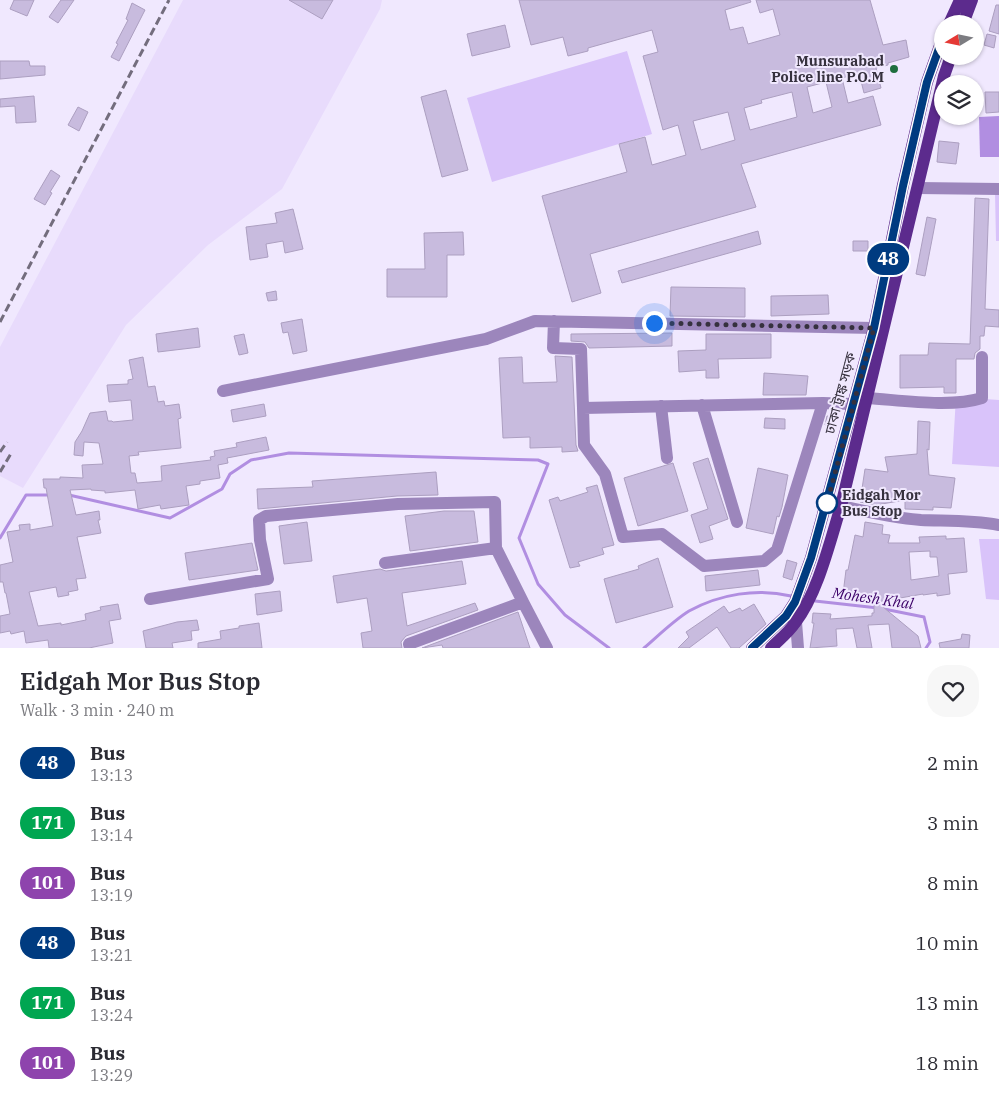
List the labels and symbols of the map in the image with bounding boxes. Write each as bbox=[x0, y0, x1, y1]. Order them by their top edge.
north arrow bbox=[934, 15, 984, 65]
place label: Munsurabad Police line P.O.M bbox=[771, 52, 884, 86]
marker: Munsurabad Police line P.O.M bbox=[888, 63, 900, 75]
line badge: 48 bbox=[866, 243, 910, 275]
your location bbox=[642, 311, 667, 336]
street label: ঢাকা ট্রাঙ্ক সড়ক bbox=[820, 349, 860, 437]
place label: Eidgah Mor Bus Stop bbox=[842, 486, 921, 520]
marker: Eidgah Mor Bus Stop bbox=[816, 492, 838, 514]
water label: Mohesh Khal bbox=[830, 583, 916, 613]

